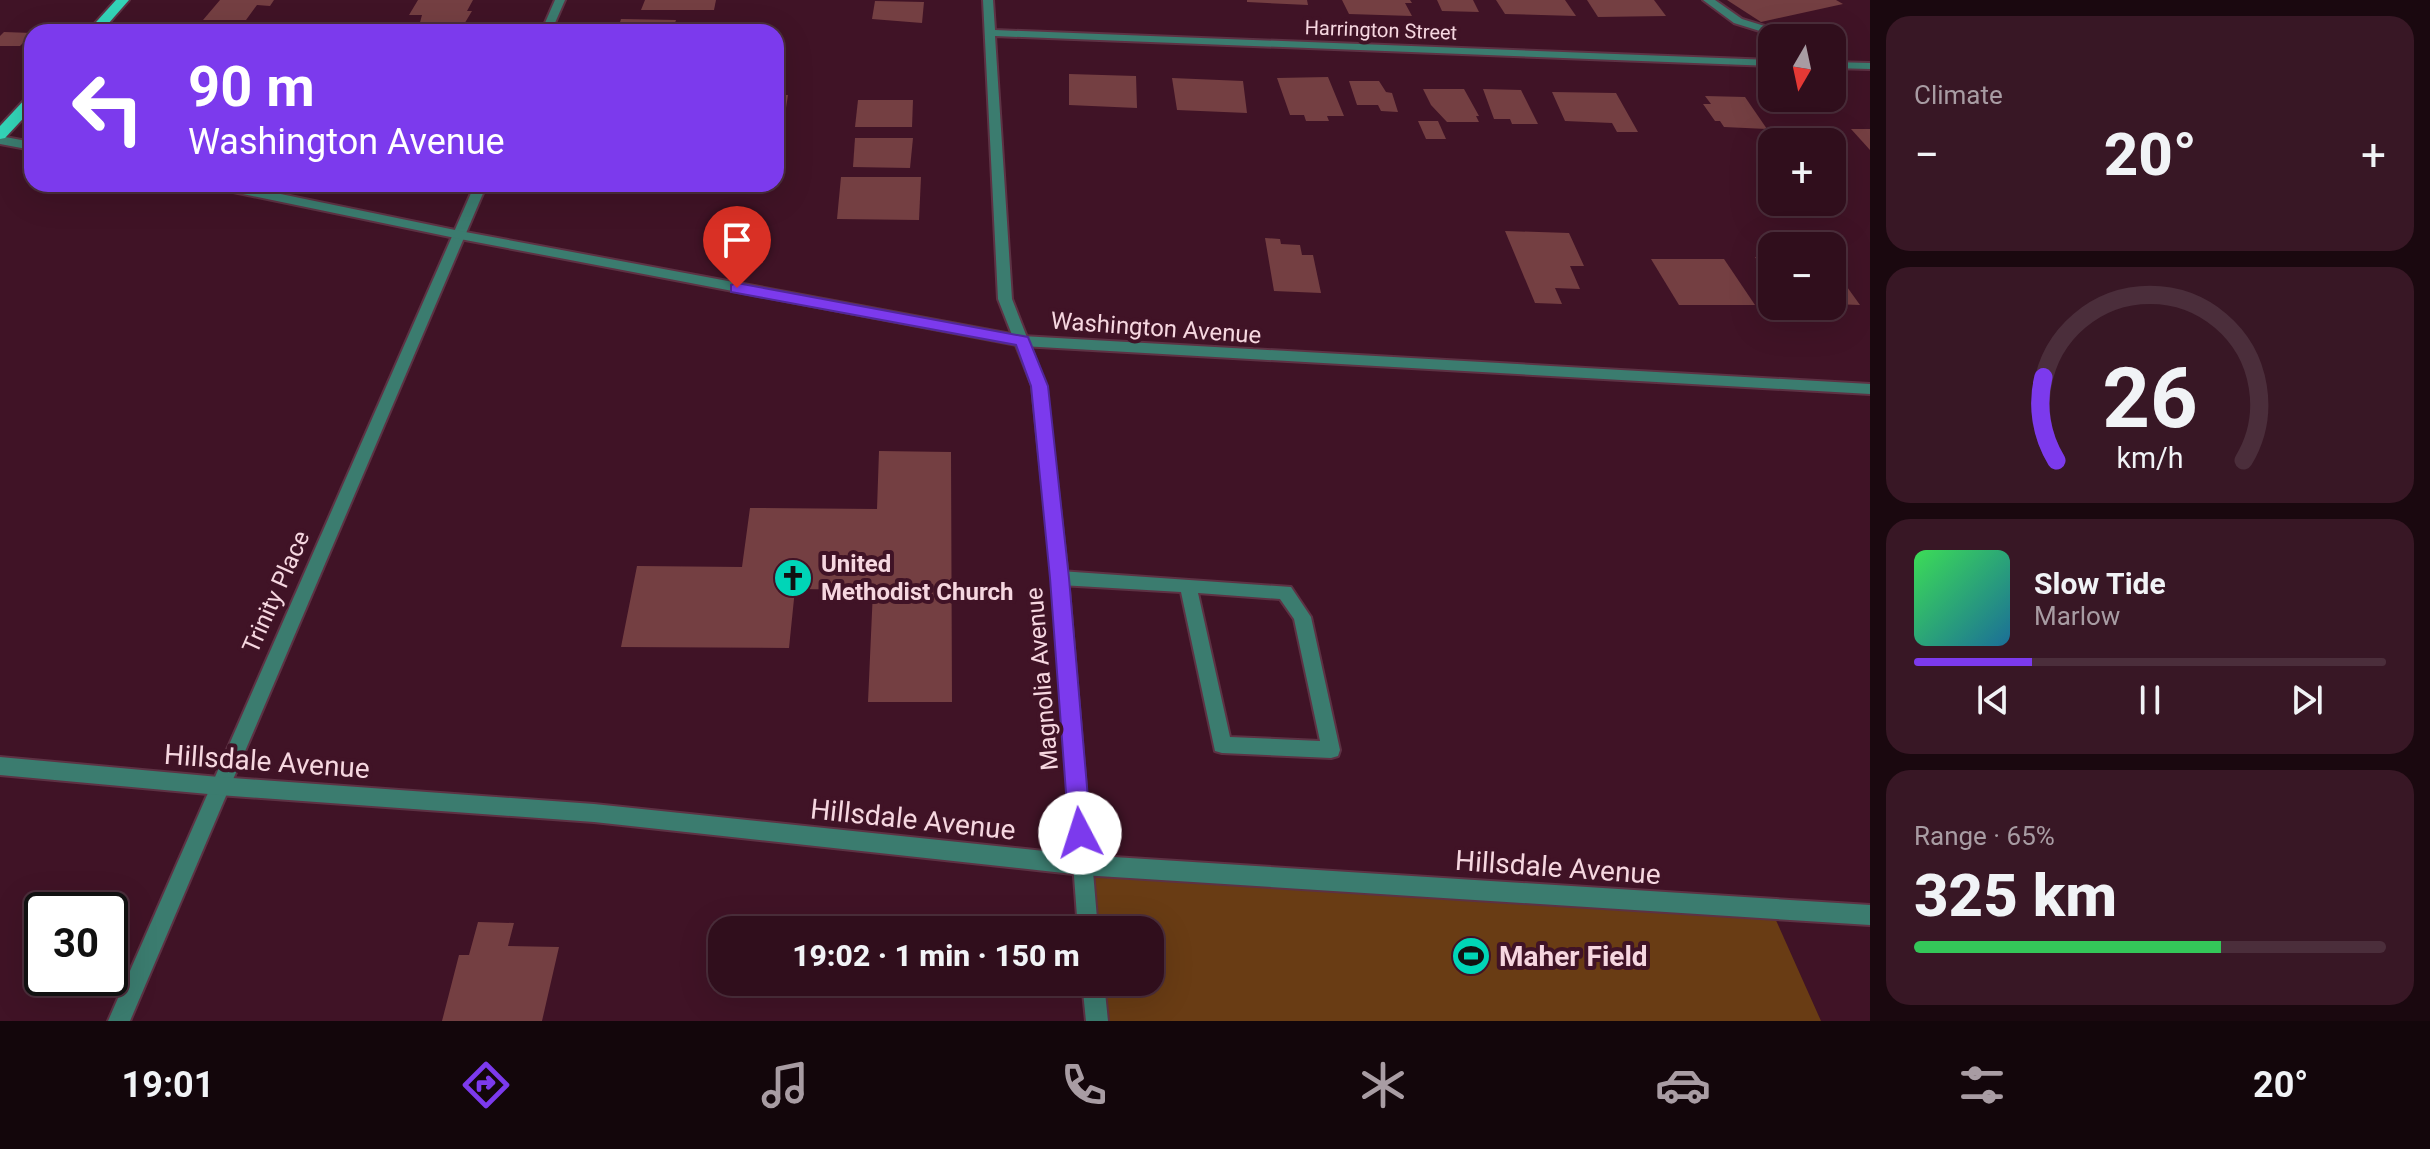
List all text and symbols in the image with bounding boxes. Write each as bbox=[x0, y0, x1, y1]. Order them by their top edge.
street label: Harrington Street bbox=[1304, 15, 1458, 45]
north arrow bbox=[1758, 24, 1846, 112]
map controls bbox=[1758, 24, 1846, 320]
text: 90 m bbox=[188, 54, 315, 120]
icon: left bbox=[56, 56, 160, 160]
text: Climate bbox=[1914, 80, 2003, 110]
text: 20° bbox=[2104, 119, 2197, 190]
text: Washington Avenue bbox=[188, 121, 505, 163]
button: + bbox=[1758, 128, 1846, 216]
text: − bbox=[1914, 129, 1939, 181]
text: + bbox=[2361, 129, 2386, 181]
pin bbox=[703, 206, 771, 288]
icon: arrive bbox=[715, 218, 759, 262]
button: − bbox=[1758, 232, 1846, 320]
street label: Washington Avenue bbox=[1050, 307, 1262, 349]
text: 26 bbox=[2102, 349, 2198, 446]
text: km/h bbox=[2116, 441, 2184, 475]
street label: Trinity Place bbox=[237, 526, 315, 658]
place label: United Methodist Church bbox=[821, 550, 1013, 606]
church icon: United Methodist Church bbox=[772, 557, 814, 599]
text: Slow Tide bbox=[2034, 566, 2166, 601]
street label: Magnolia Avenue bbox=[1020, 586, 1064, 772]
text: Marlow bbox=[2034, 601, 2120, 631]
icon: previous bbox=[1971, 678, 2015, 722]
icon: pause bbox=[2128, 678, 2172, 722]
icon: next bbox=[2285, 678, 2329, 722]
street label: Hillsdale Avenue bbox=[163, 738, 371, 785]
position arrow bbox=[1038, 791, 1122, 875]
street label: Hillsdale Avenue bbox=[809, 792, 1017, 847]
text: Range · 65% bbox=[1914, 821, 2055, 851]
street label: Hillsdale Avenue bbox=[1454, 844, 1662, 891]
text: 325 km bbox=[1914, 860, 2117, 931]
speed limit sign: 30 bbox=[24, 892, 128, 996]
sports icon: Maher Field bbox=[1450, 935, 1492, 977]
text: 19:02 · 1 min · 150 m bbox=[792, 938, 1080, 973]
place label: Maher Field bbox=[1499, 940, 1648, 973]
icon: directions bbox=[458, 1057, 514, 1113]
icon: music bbox=[757, 1057, 813, 1113]
icon: phone bbox=[1056, 1057, 1112, 1113]
icon: climate bbox=[1355, 1057, 1411, 1113]
icon: car bbox=[1655, 1057, 1711, 1113]
icon: filters bbox=[1954, 1057, 2010, 1113]
text: 19:01 bbox=[122, 1064, 214, 1106]
text: 20° bbox=[2253, 1064, 2308, 1106]

